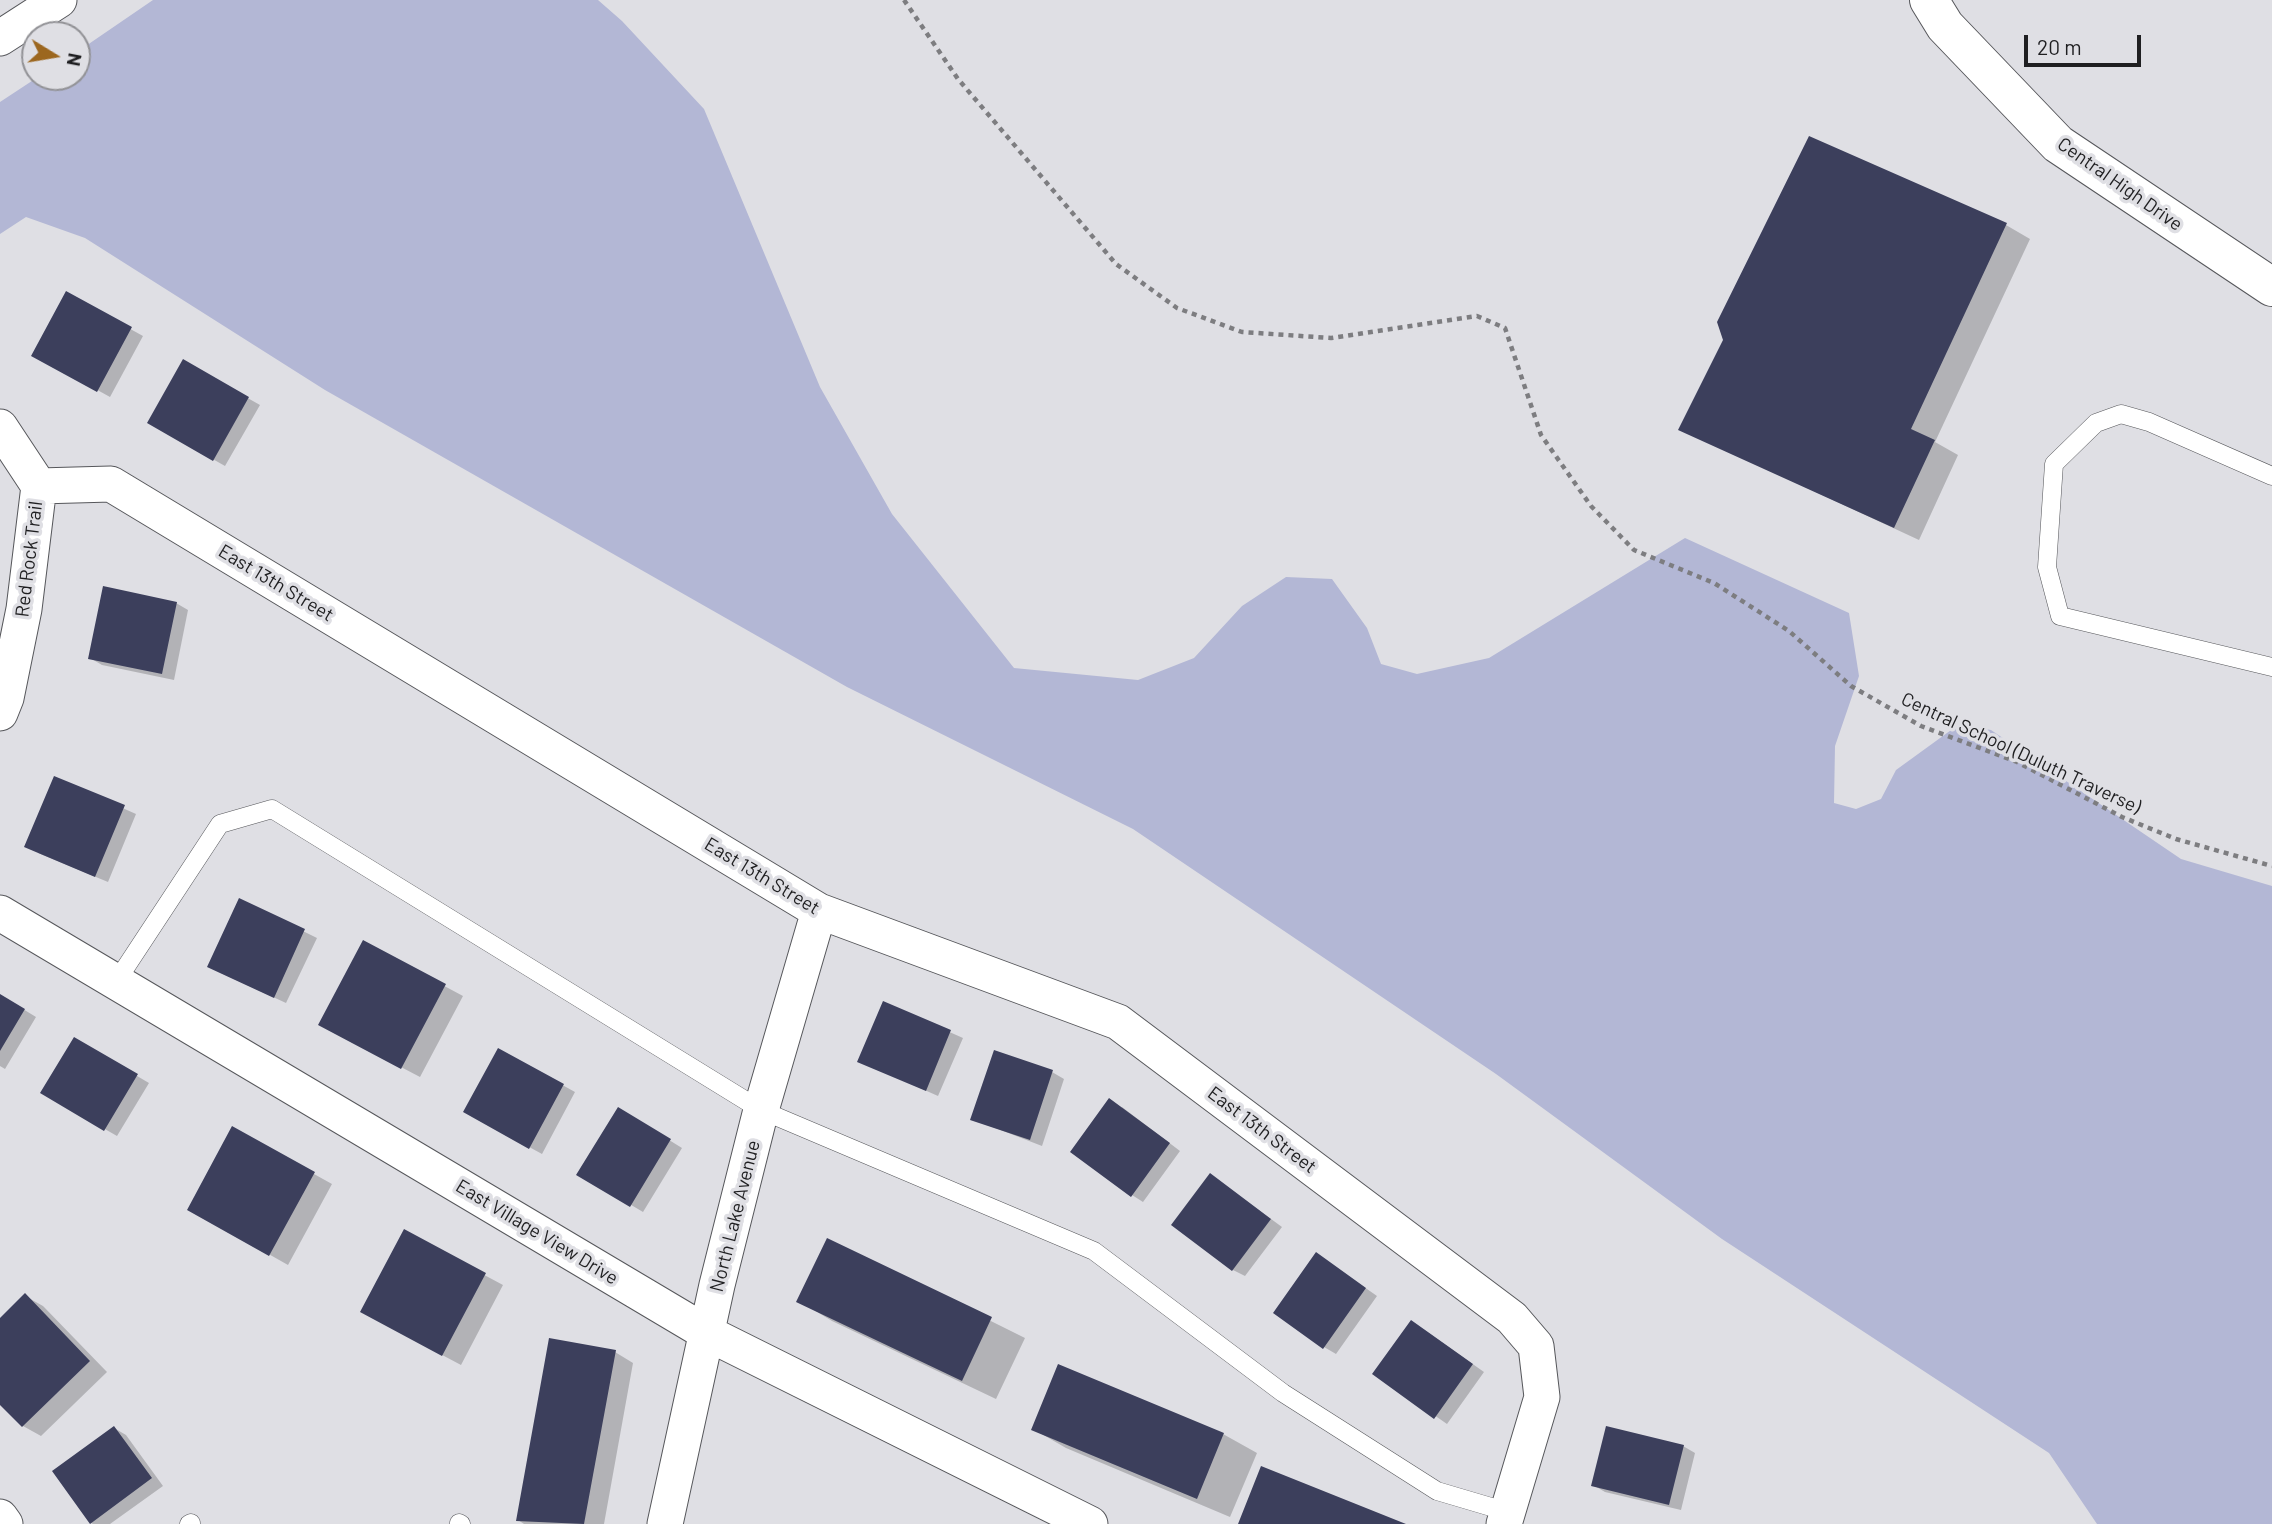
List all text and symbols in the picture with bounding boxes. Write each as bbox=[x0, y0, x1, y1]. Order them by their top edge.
north arrow bbox=[21, 21, 91, 91]
scale bar bbox=[2027, 21, 2144, 65]
text: 20 m bbox=[2037, 34, 2082, 59]
text: N bbox=[63, 51, 88, 68]
street label: Central High Drive bbox=[2053, 132, 2187, 236]
street label: Red Rock Trail bbox=[11, 500, 47, 618]
street label: East 13th Street bbox=[214, 540, 338, 626]
street label: Central School (Duluth Traverse) bbox=[1898, 687, 2144, 819]
street label: East 13th Street bbox=[700, 833, 824, 919]
street label: East 13th Street bbox=[1203, 1082, 1321, 1178]
street label: North Lake Avenue bbox=[705, 1138, 765, 1294]
street label: East Village View Drive bbox=[452, 1174, 622, 1290]

